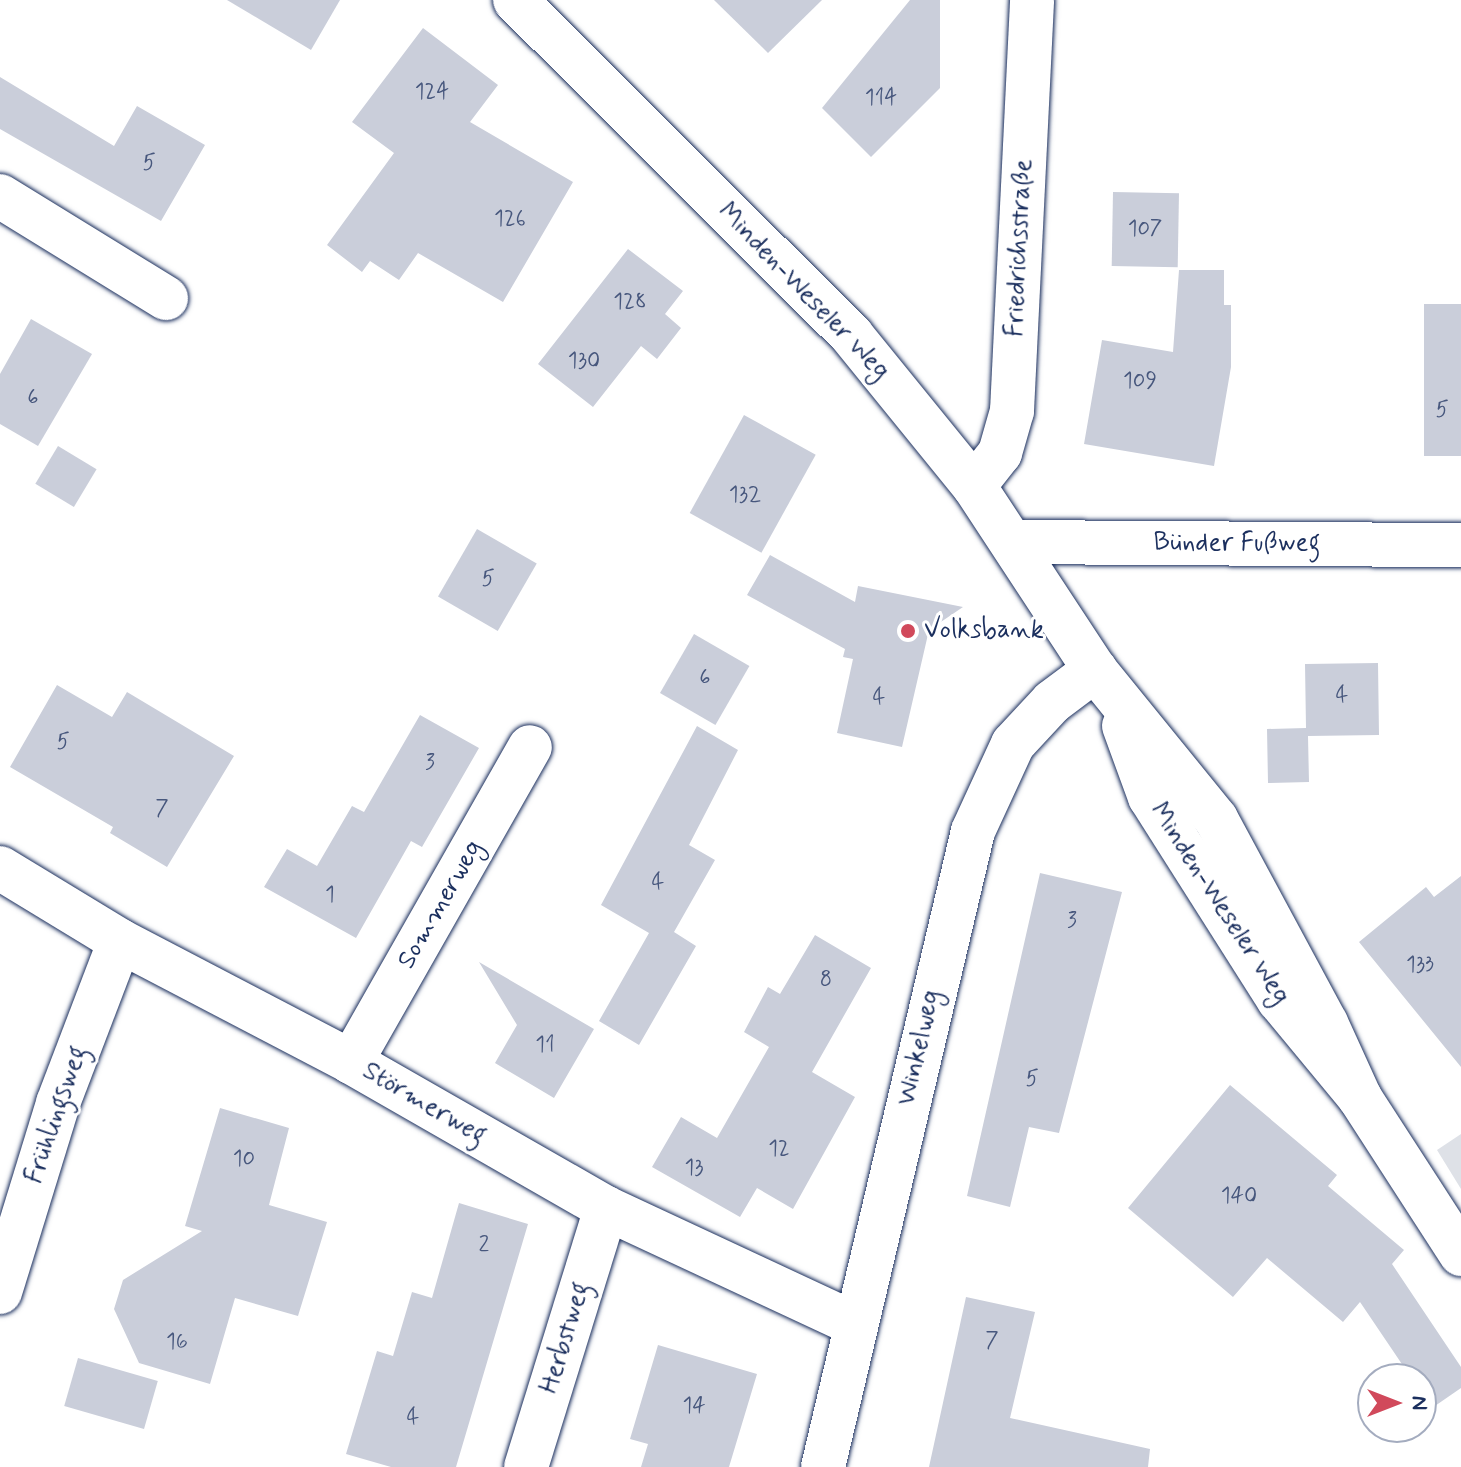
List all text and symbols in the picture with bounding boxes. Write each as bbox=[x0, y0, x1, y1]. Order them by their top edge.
house number: 124 bbox=[415, 80, 449, 106]
house number: 114 bbox=[865, 86, 897, 112]
house number: 5 bbox=[142, 151, 156, 177]
street label: Friedrichsstraße bbox=[1000, 158, 1040, 338]
street label: Minden-Weseler Weg bbox=[710, 197, 896, 387]
house number: 126 bbox=[494, 207, 526, 233]
house number: 107 bbox=[1128, 217, 1162, 243]
house number: 128 bbox=[613, 290, 647, 316]
house number: 130 bbox=[568, 349, 600, 375]
house number: 109 bbox=[1123, 369, 1157, 395]
house number: 6 bbox=[27, 386, 39, 412]
house number: 5 bbox=[1435, 398, 1449, 424]
house number: 132 bbox=[729, 483, 761, 509]
street label: Bünder Fußweg bbox=[1152, 528, 1322, 560]
house number: 5 bbox=[481, 567, 495, 593]
place label: Volksbank bbox=[924, 615, 1044, 647]
marker: Volksbank bbox=[899, 622, 917, 640]
house number: 6 bbox=[699, 666, 711, 692]
house number: 4 bbox=[1336, 683, 1348, 709]
house number: 4 bbox=[873, 685, 885, 711]
house number: 5 bbox=[56, 730, 70, 756]
house number: 3 bbox=[425, 751, 435, 777]
house number: 7 bbox=[155, 797, 169, 823]
street label: Minden-Weseler Weg bbox=[1142, 797, 1296, 1011]
street label: Sommerweg bbox=[392, 835, 490, 975]
house number: 4 bbox=[652, 870, 664, 896]
house number: 1 bbox=[325, 883, 335, 909]
house number: 3 bbox=[1067, 909, 1077, 935]
house number: 133 bbox=[1406, 953, 1434, 979]
house number: 8 bbox=[820, 968, 832, 994]
street label: Winkelweg bbox=[892, 987, 948, 1109]
house number: 11 bbox=[535, 1033, 555, 1059]
street label: Frühlingsweg bbox=[19, 1042, 95, 1188]
street label: Störmerweg bbox=[357, 1056, 491, 1152]
house number: 5 bbox=[1025, 1067, 1039, 1093]
house number: 12 bbox=[768, 1137, 790, 1163]
house number: 10 bbox=[233, 1147, 255, 1173]
house number: 13 bbox=[684, 1156, 704, 1182]
house number: 140 bbox=[1221, 1184, 1257, 1210]
house number: 2 bbox=[479, 1233, 489, 1259]
street label: Herbstweg bbox=[534, 1278, 598, 1398]
house number: 7 bbox=[985, 1329, 999, 1355]
house number: 16 bbox=[166, 1330, 188, 1356]
north arrow bbox=[1357, 1363, 1437, 1443]
house number: 14 bbox=[682, 1394, 706, 1420]
text: N bbox=[1405, 1396, 1433, 1410]
house number: 4 bbox=[407, 1405, 419, 1431]

